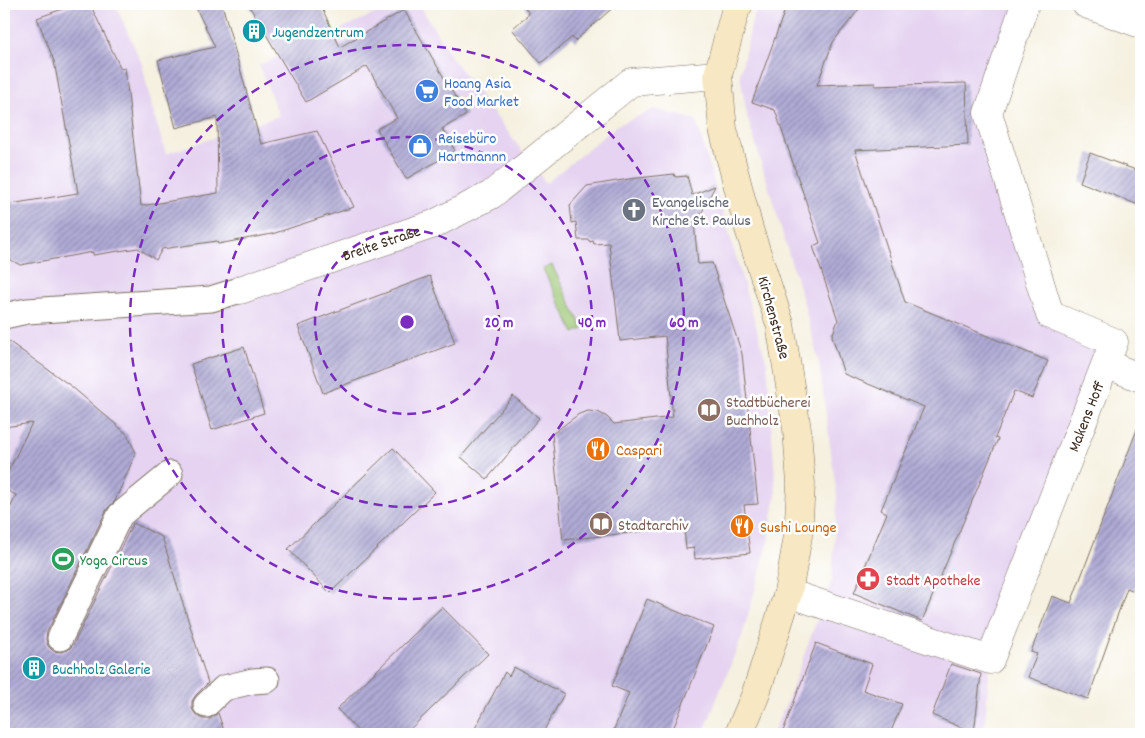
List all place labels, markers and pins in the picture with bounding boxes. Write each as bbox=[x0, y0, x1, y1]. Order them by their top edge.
building icon: Jugendzentrum bbox=[241, 18, 267, 44]
place label: Jugendzentrum bbox=[272, 22, 364, 45]
place label: Hoang Asia Food Market bbox=[444, 73, 519, 114]
supermarket icon: Hoang Asia Food Market bbox=[414, 78, 440, 104]
place label: Reisebüro Hartmannn bbox=[438, 128, 506, 169]
shop icon: Reisebüro Hartmannn bbox=[407, 133, 433, 159]
place label: Evangelische Kirche St. Paulus bbox=[652, 192, 751, 233]
church icon: Evangelische Kirche St. Paulus bbox=[621, 197, 647, 223]
centre of rings bbox=[398, 313, 416, 331]
place label: Stadtbücherei Buchholz bbox=[726, 392, 810, 433]
library icon: Stadtbücherei Buchholz bbox=[696, 397, 722, 423]
restaurant icon: Caspari bbox=[585, 436, 611, 462]
place label: Caspari bbox=[616, 440, 662, 463]
library icon: Stadtarchiv bbox=[588, 511, 614, 537]
restaurant icon: Sushi Lounge bbox=[729, 513, 755, 539]
place label: Stadtarchiv bbox=[618, 515, 689, 538]
place label: Sushi Lounge bbox=[760, 517, 837, 540]
sports icon: Yoga Circus bbox=[50, 546, 76, 572]
place label: Yoga Circus bbox=[80, 550, 148, 573]
pharmacy icon: Stadt Apotheke bbox=[855, 566, 881, 592]
place label: Stadt Apotheke bbox=[886, 570, 981, 593]
building icon: Buchholz Galerie bbox=[21, 655, 47, 681]
place label: Buchholz Galerie bbox=[52, 659, 151, 682]

